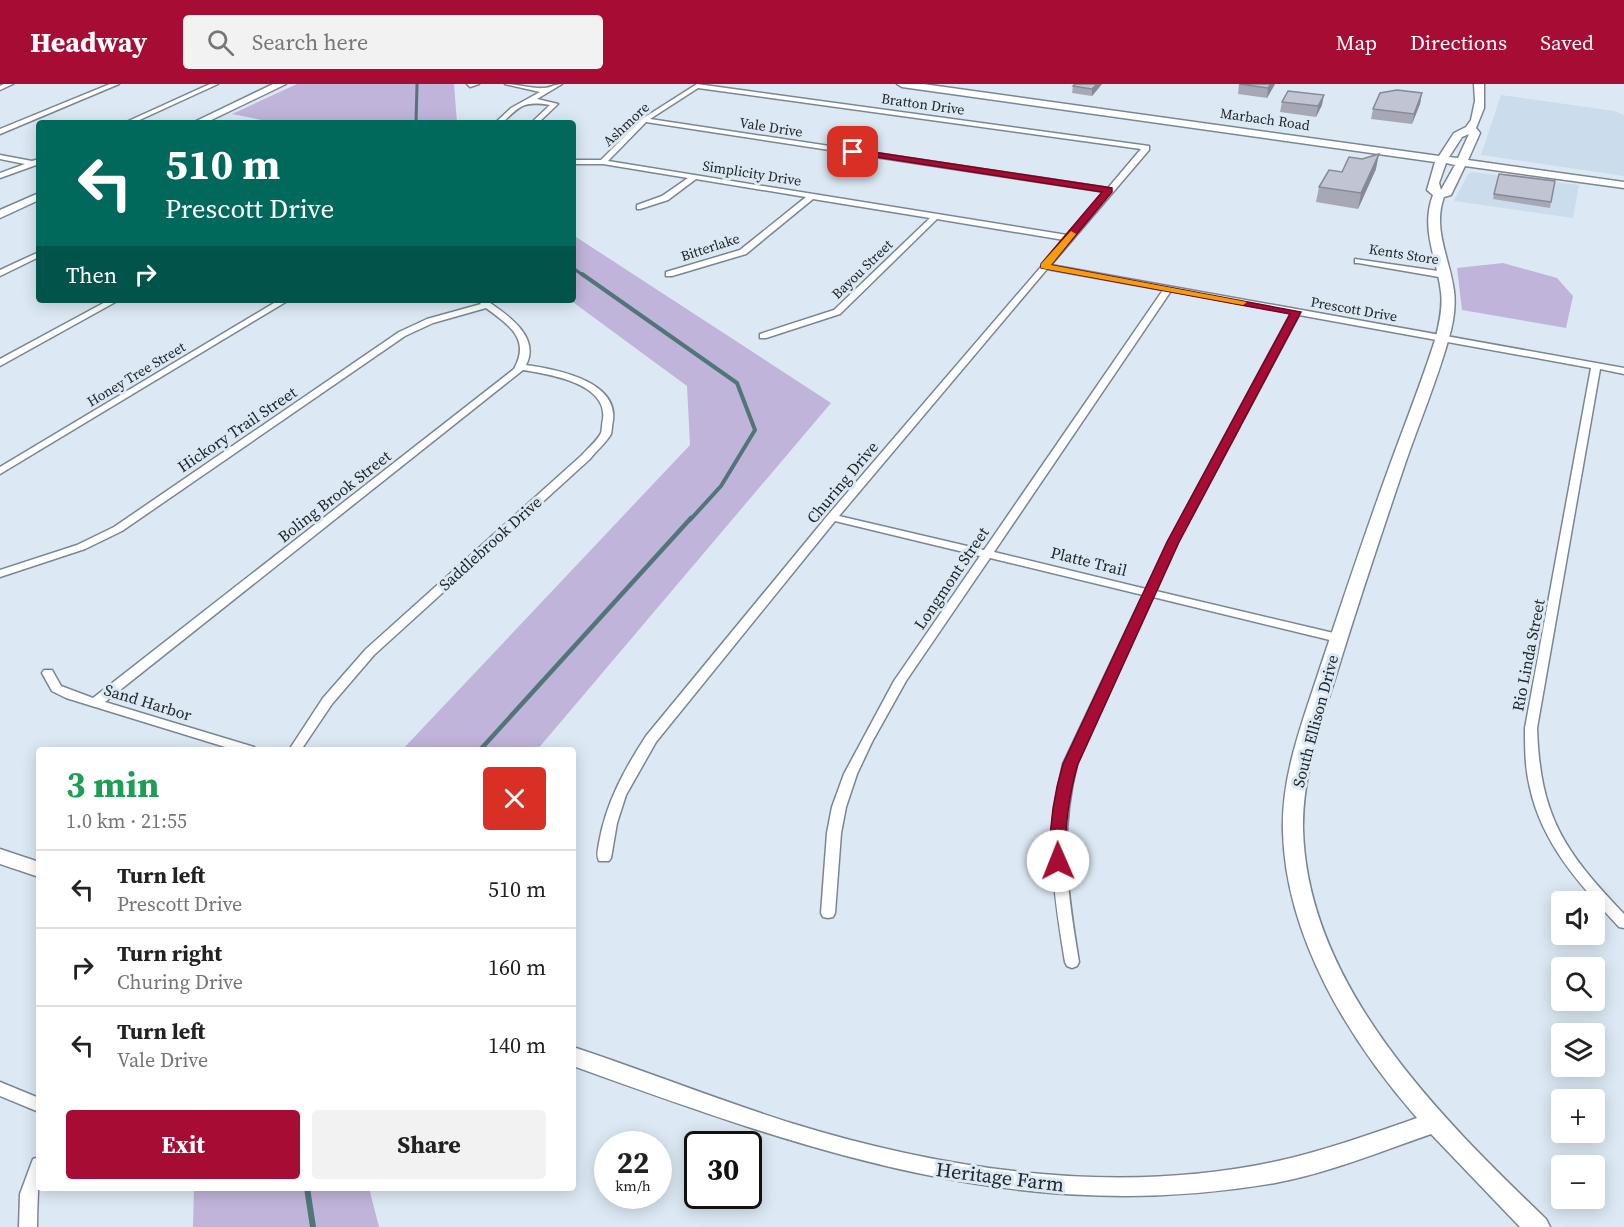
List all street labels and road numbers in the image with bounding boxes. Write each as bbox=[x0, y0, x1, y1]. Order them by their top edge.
street label: Bratton Drive bbox=[880, 88, 966, 120]
street label: Ashmore bbox=[598, 97, 654, 151]
street label: Marbach Road bbox=[1219, 103, 1311, 135]
street label: Vale Drive bbox=[738, 112, 804, 142]
street label: Simplicity Drive bbox=[701, 155, 803, 191]
street label: Bitterlake bbox=[678, 228, 742, 266]
street label: Bayou Street bbox=[827, 234, 897, 303]
street label: Kents Store bbox=[1368, 239, 1440, 269]
street label: Prescott Drive bbox=[1309, 292, 1399, 326]
street label: Honey Tree Street bbox=[83, 336, 189, 411]
street label: Hickory Trail Street bbox=[173, 380, 302, 477]
street label: Churing Drive bbox=[801, 436, 883, 528]
street label: Boling Brook Street bbox=[273, 444, 396, 547]
street label: Saddlebrook Drive bbox=[434, 491, 546, 595]
street label: Longmont Street bbox=[908, 522, 994, 634]
street label: Platte Trail bbox=[1049, 541, 1130, 581]
street label: Rio Linda Street bbox=[1506, 596, 1550, 713]
street label: South Ellison Drive bbox=[1287, 652, 1343, 790]
street label: Sand Harbor bbox=[102, 678, 195, 726]
street label: Heritage Farm bbox=[934, 1155, 1066, 1199]

